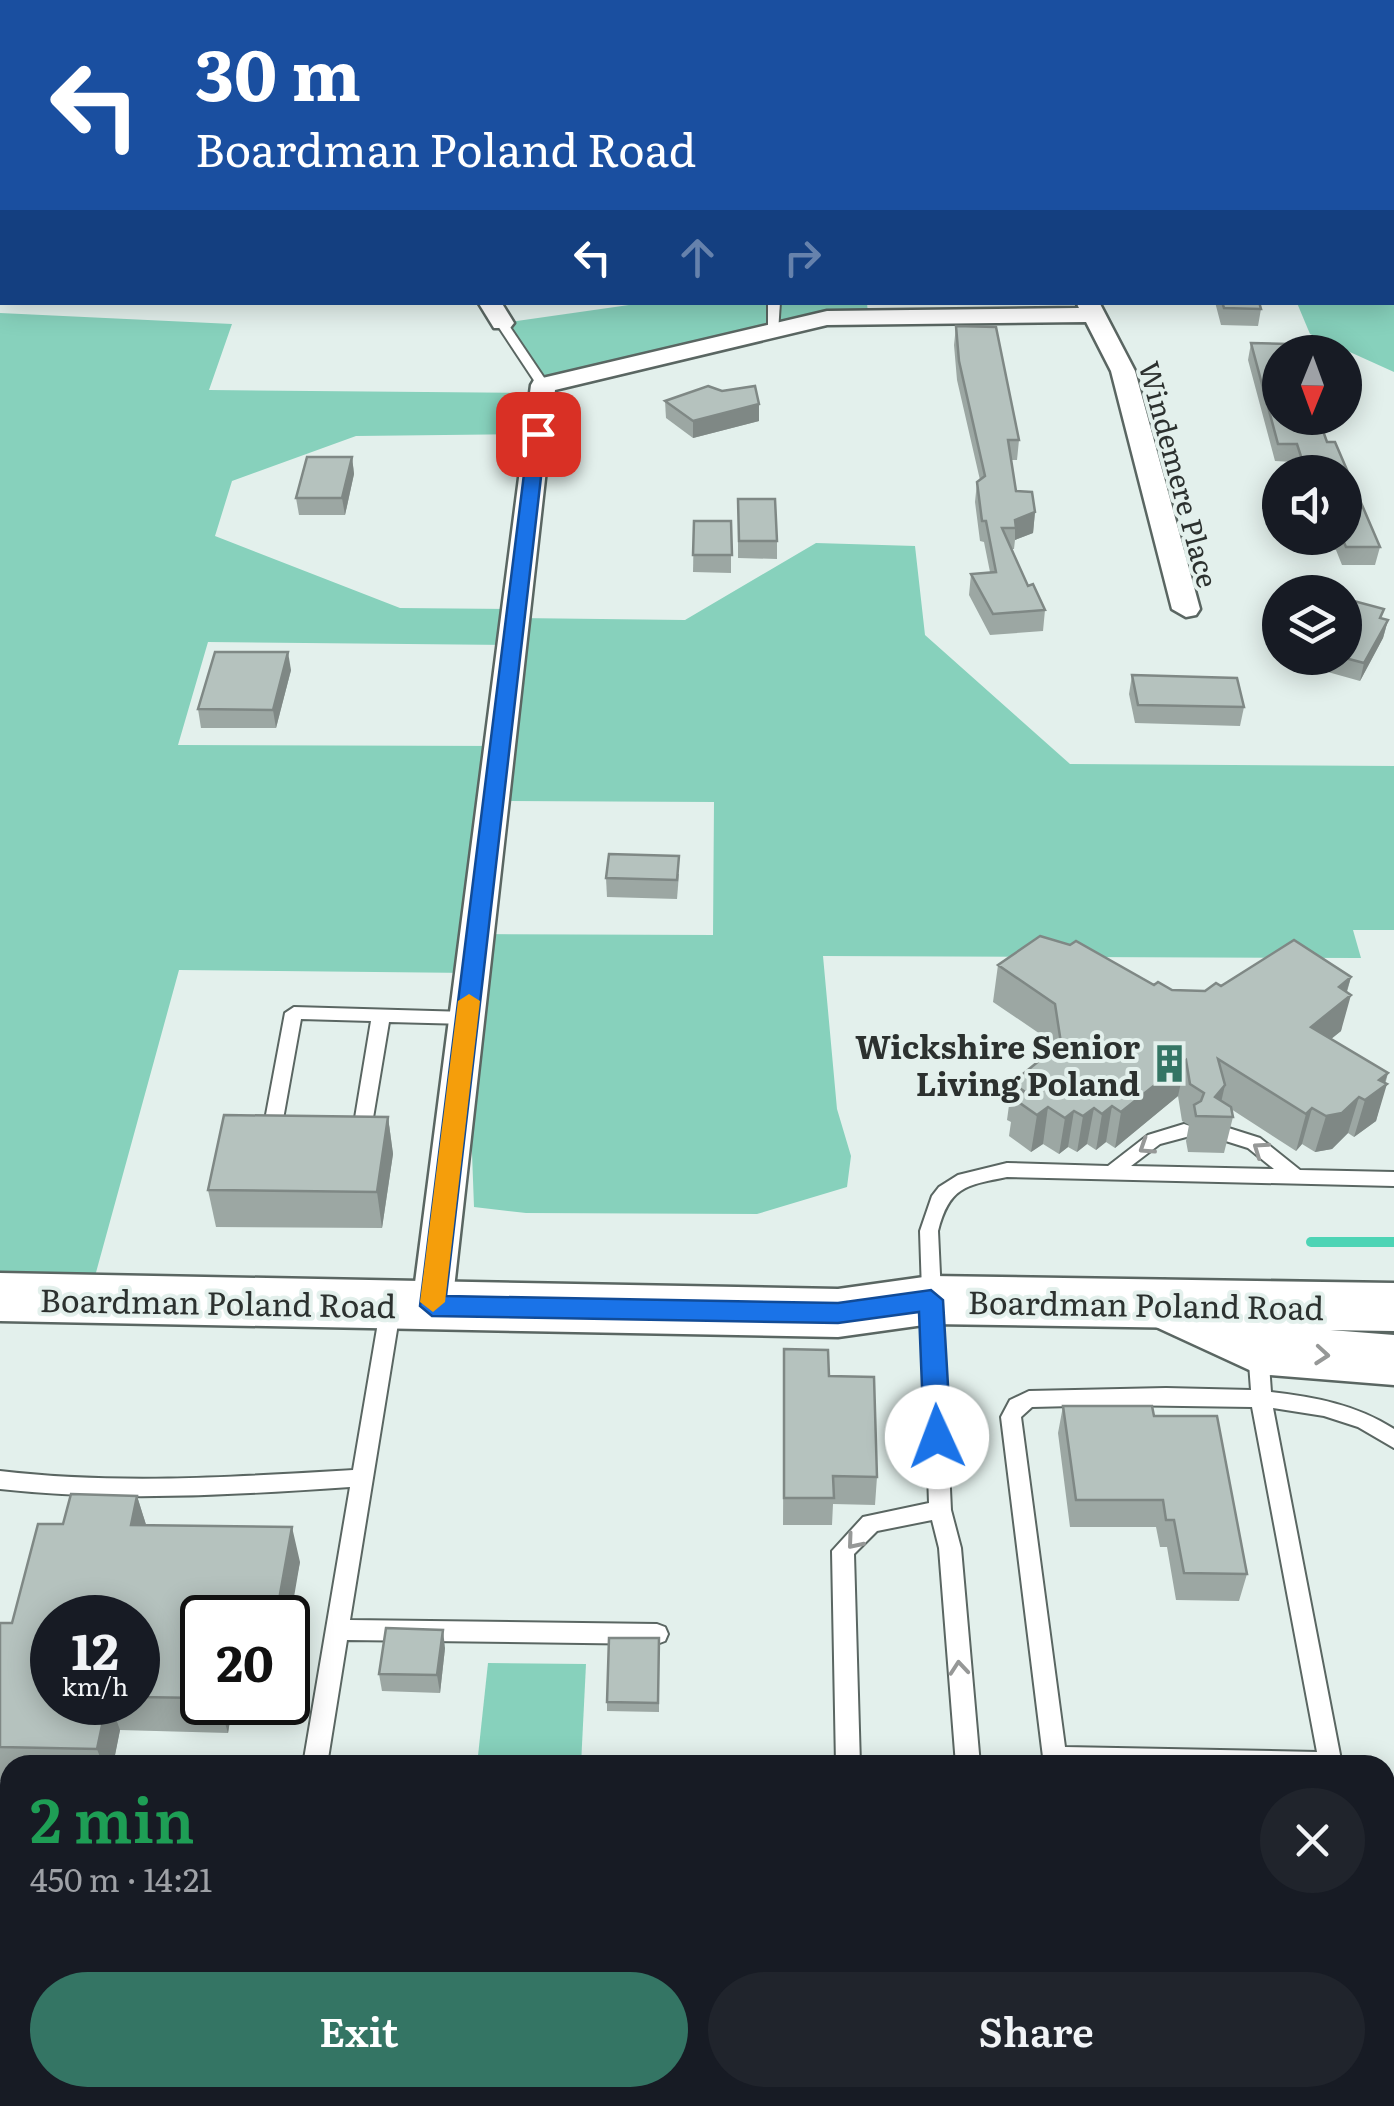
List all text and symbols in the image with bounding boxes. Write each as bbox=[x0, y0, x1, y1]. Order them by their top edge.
text: 30 m bbox=[195, 19, 361, 123]
icon: left bbox=[30, 40, 160, 170]
text: Boardman Poland Road bbox=[195, 114, 696, 181]
icon: left bbox=[565, 230, 620, 285]
icon: ahead bbox=[670, 230, 725, 285]
icon: right bbox=[775, 230, 830, 285]
north arrow bbox=[1262, 335, 1362, 435]
map controls bbox=[1262, 335, 1362, 675]
street label: Windemere Place bbox=[1130, 356, 1230, 592]
pin bbox=[496, 392, 581, 477]
icon: arrive bbox=[511, 407, 566, 462]
button: sound bbox=[1262, 455, 1362, 555]
button: layers bbox=[1262, 575, 1362, 675]
place label: Wickshire Senior Living Poland bbox=[855, 1021, 1141, 1106]
building icon: Wickshire Senior Living Poland bbox=[1149, 1042, 1191, 1084]
one-way arrow bbox=[1138, 1134, 1156, 1153]
one-way arrow bbox=[1252, 1143, 1271, 1161]
street label: Boardman Poland Road bbox=[39, 1274, 397, 1328]
street label: Boardman Poland Road bbox=[967, 1276, 1325, 1330]
one-way arrow bbox=[1314, 1343, 1330, 1365]
position arrow bbox=[885, 1385, 989, 1489]
one-way arrow bbox=[848, 1531, 865, 1549]
speed limit sign: 20 bbox=[180, 1595, 310, 1725]
text: 12 bbox=[71, 1611, 119, 1685]
one-way arrow bbox=[949, 1659, 971, 1675]
text: km/h bbox=[62, 1667, 128, 1704]
text: 2 min bbox=[30, 1772, 195, 1861]
button: close bbox=[1260, 1788, 1365, 1893]
text: 450 m · 14:21 bbox=[30, 1854, 212, 1902]
button: Exit bbox=[30, 1972, 688, 2087]
button: Share bbox=[708, 1972, 1365, 2087]

